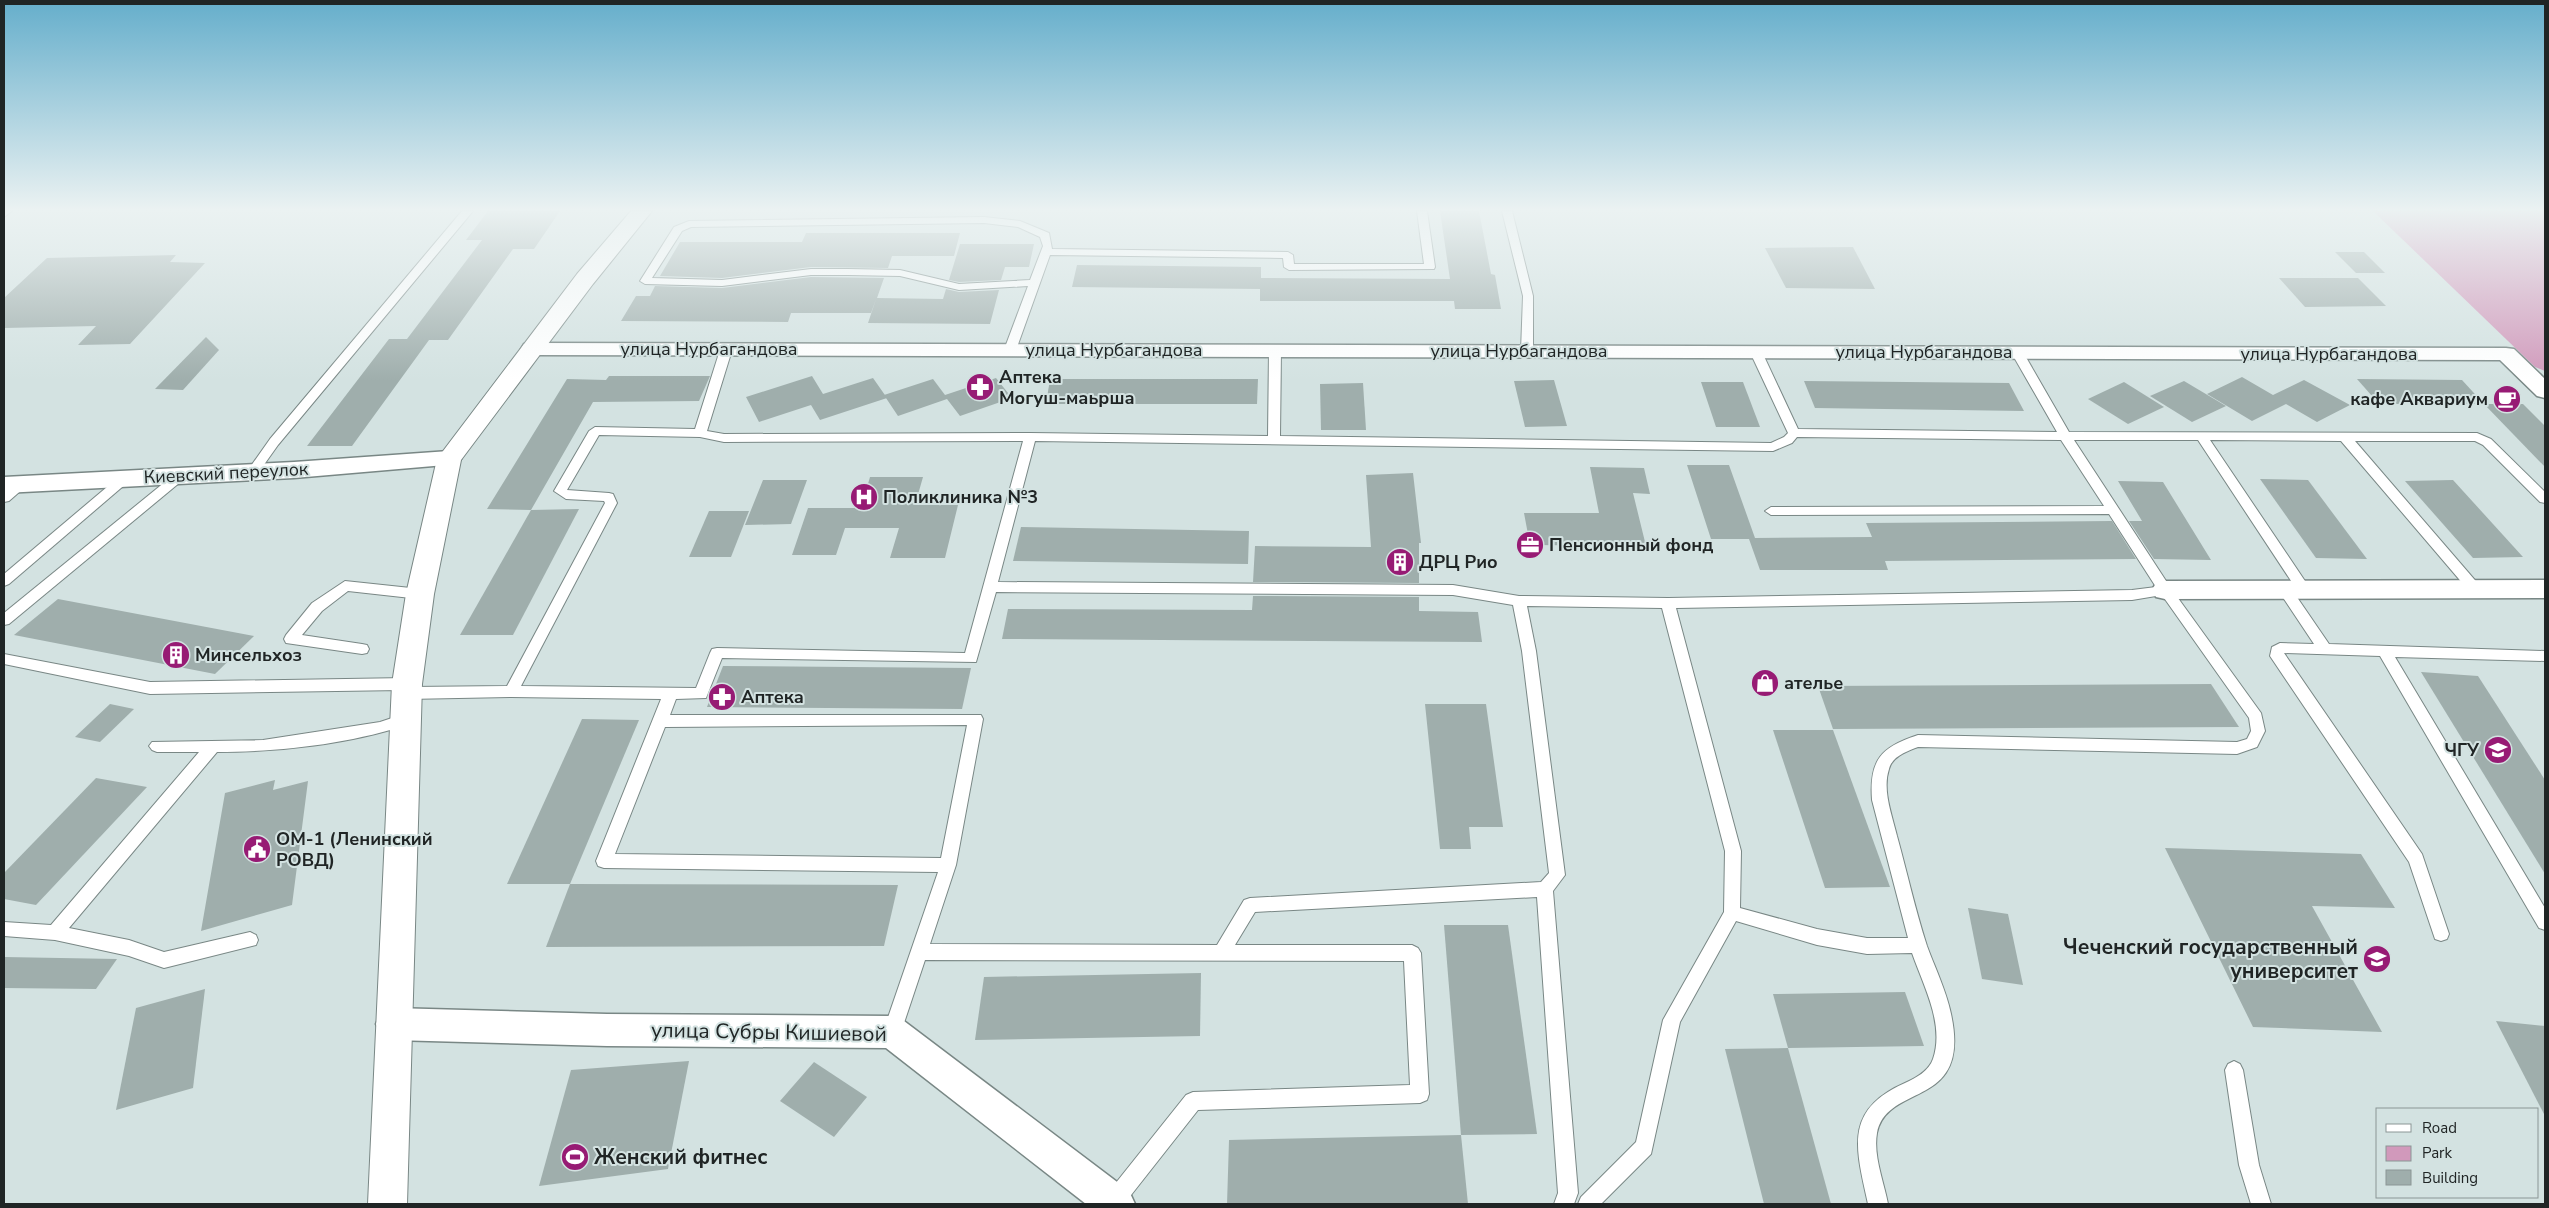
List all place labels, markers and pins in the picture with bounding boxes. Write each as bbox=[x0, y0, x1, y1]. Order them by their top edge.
place label: Аптека Могуш-маьрша bbox=[999, 365, 1135, 410]
pharmacy icon: Аптека Могуш-маьрша bbox=[965, 372, 995, 402]
cafe icon: кафе Аквариум bbox=[2492, 384, 2522, 414]
place label: кафе Аквариум bbox=[2350, 387, 2488, 411]
hospital icon: Поликлиника №3 bbox=[849, 482, 879, 512]
place label: Поликлиника №3 bbox=[883, 485, 1038, 509]
office icon: Пенсионный фонд bbox=[1515, 530, 1545, 560]
place label: Пенсионный фонд bbox=[1549, 533, 1713, 557]
building icon: ДРЦ Рио bbox=[1385, 547, 1415, 577]
place label: ДРЦ Рио bbox=[1419, 550, 1498, 574]
building icon: Минсельхоз bbox=[161, 640, 191, 670]
place label: Минсельхоз bbox=[195, 643, 302, 667]
shop icon: ателье bbox=[1750, 668, 1780, 698]
place label: ателье bbox=[1784, 671, 1843, 695]
pharmacy icon: Аптека bbox=[707, 682, 737, 712]
place label: Аптека bbox=[741, 685, 804, 709]
school or university icon: ЧГУ bbox=[2483, 735, 2513, 765]
place label: ЧГУ bbox=[2445, 738, 2480, 762]
place label: ОМ-1 (Ленинский РОВД) bbox=[276, 827, 433, 872]
public building icon: ОМ-1 (Ленинский РОВД) bbox=[242, 834, 272, 864]
place label: Чеченский государственный университет bbox=[2063, 933, 2358, 985]
school or university icon: Чеченский государственный университет bbox=[2362, 944, 2392, 974]
sports icon: Женский фитнес bbox=[560, 1142, 590, 1172]
place label: Женский фитнес bbox=[594, 1143, 767, 1171]

